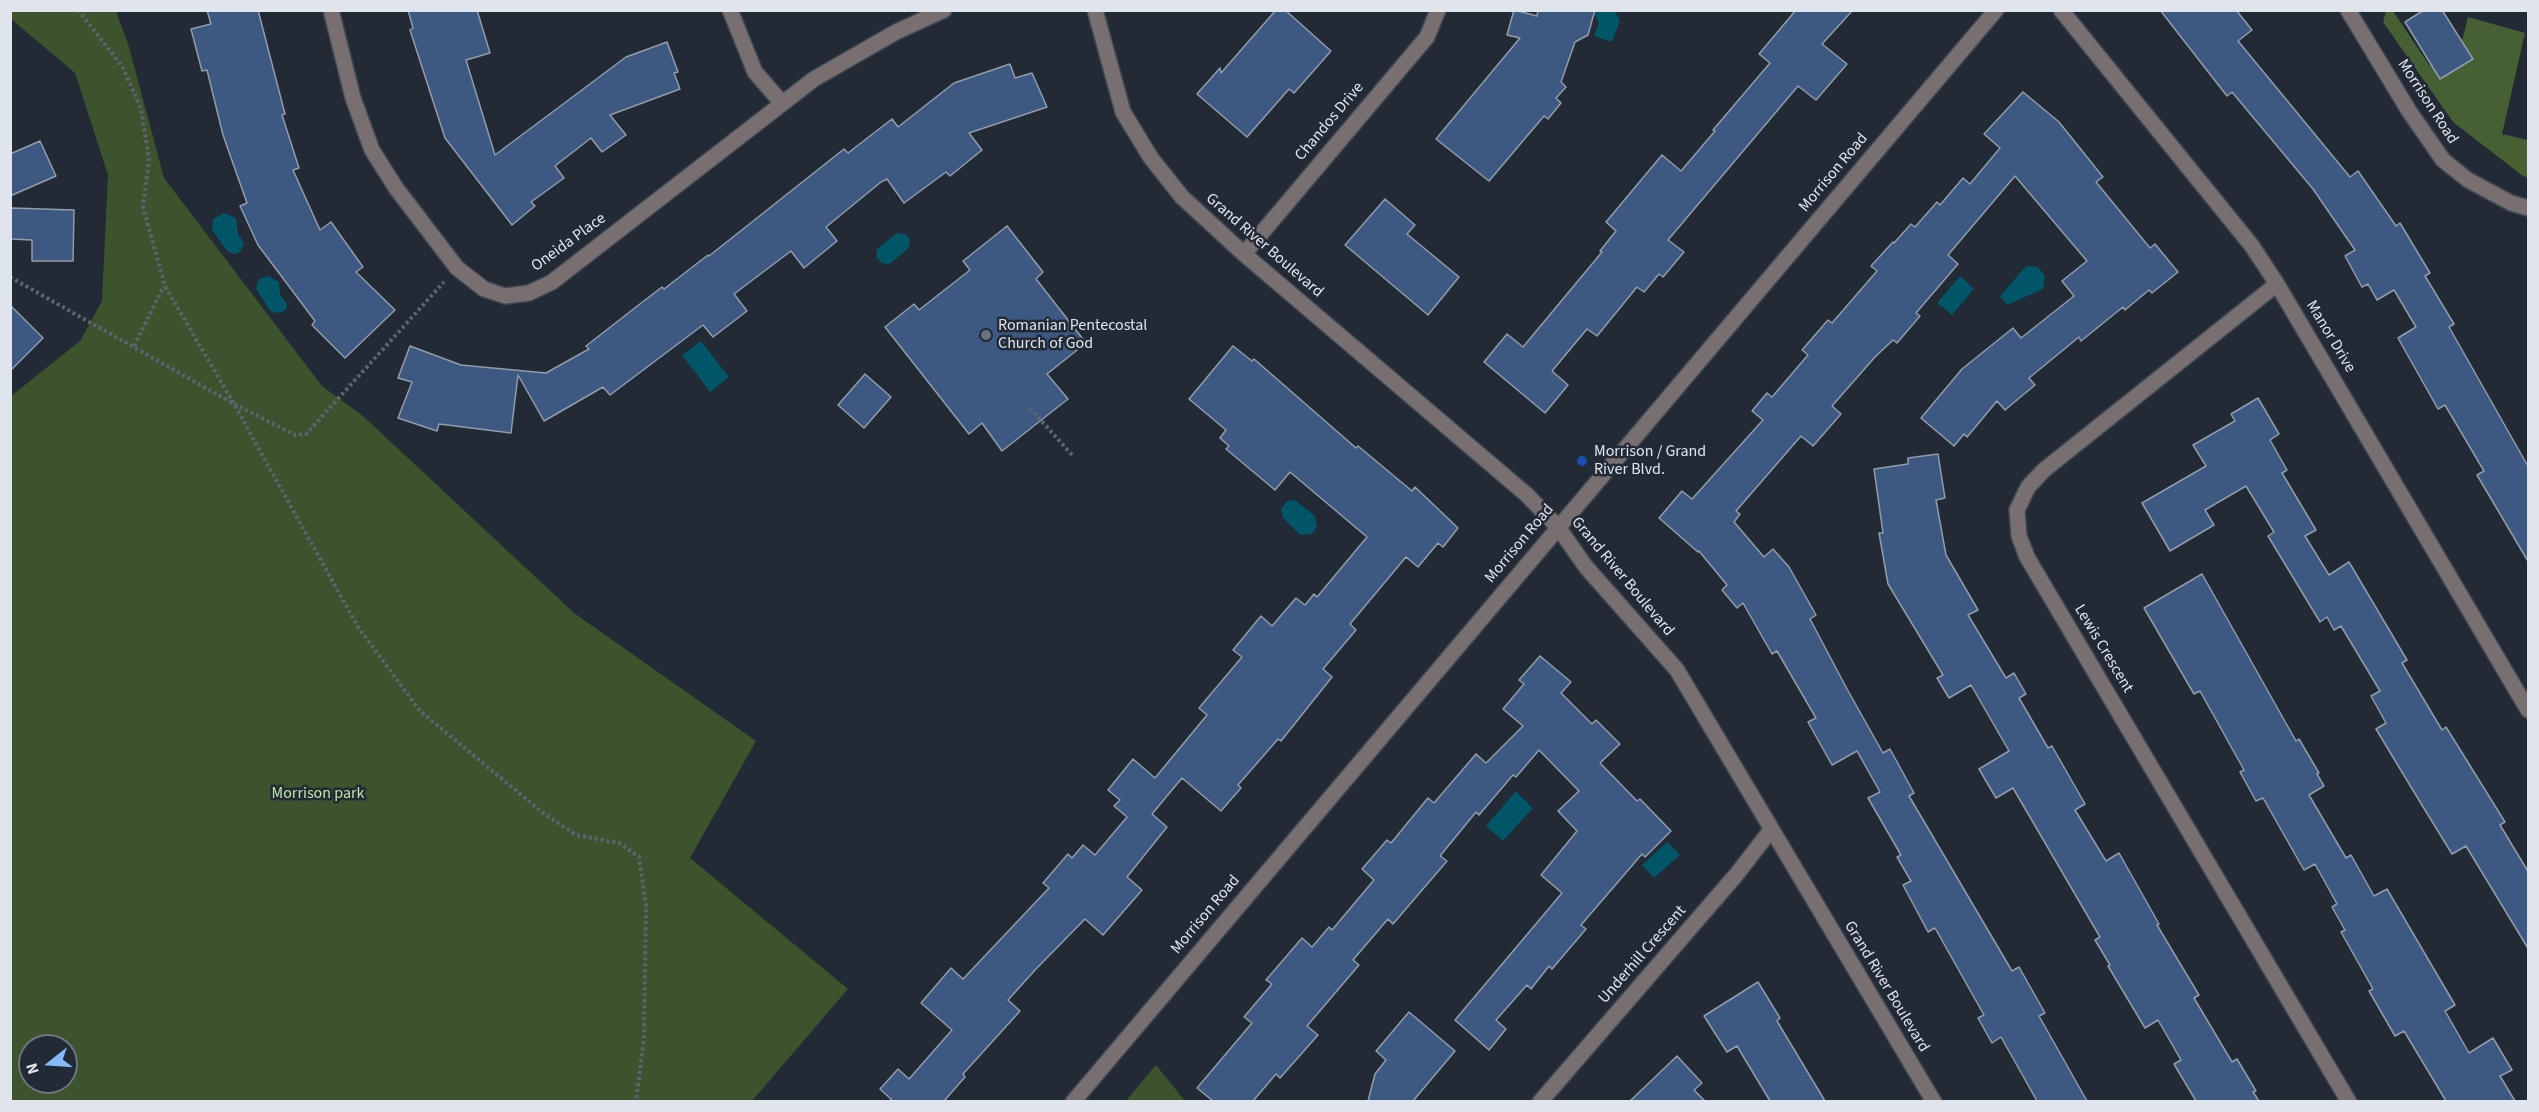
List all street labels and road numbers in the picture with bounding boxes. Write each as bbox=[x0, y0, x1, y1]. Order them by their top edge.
street label: Morrison Road bbox=[2393, 56, 2461, 148]
street label: Chandos Drive bbox=[1292, 79, 1368, 165]
street label: Morrison Road bbox=[1795, 130, 1873, 216]
street label: Grand River Boulevard bbox=[1201, 190, 1327, 302]
street label: Oneida Place bbox=[528, 210, 610, 276]
street label: Manor Drive bbox=[2301, 298, 2359, 376]
street label: Morrison Road bbox=[1481, 501, 1559, 587]
street label: Grand River Boulevard bbox=[1567, 514, 1677, 640]
street label: Lewis Crescent bbox=[2069, 602, 2137, 696]
street label: Morrison Road bbox=[1167, 872, 1245, 958]
street label: Underhill Crescent bbox=[1595, 902, 1691, 1008]
street label: Grand River Boulevard bbox=[1839, 918, 1933, 1056]

